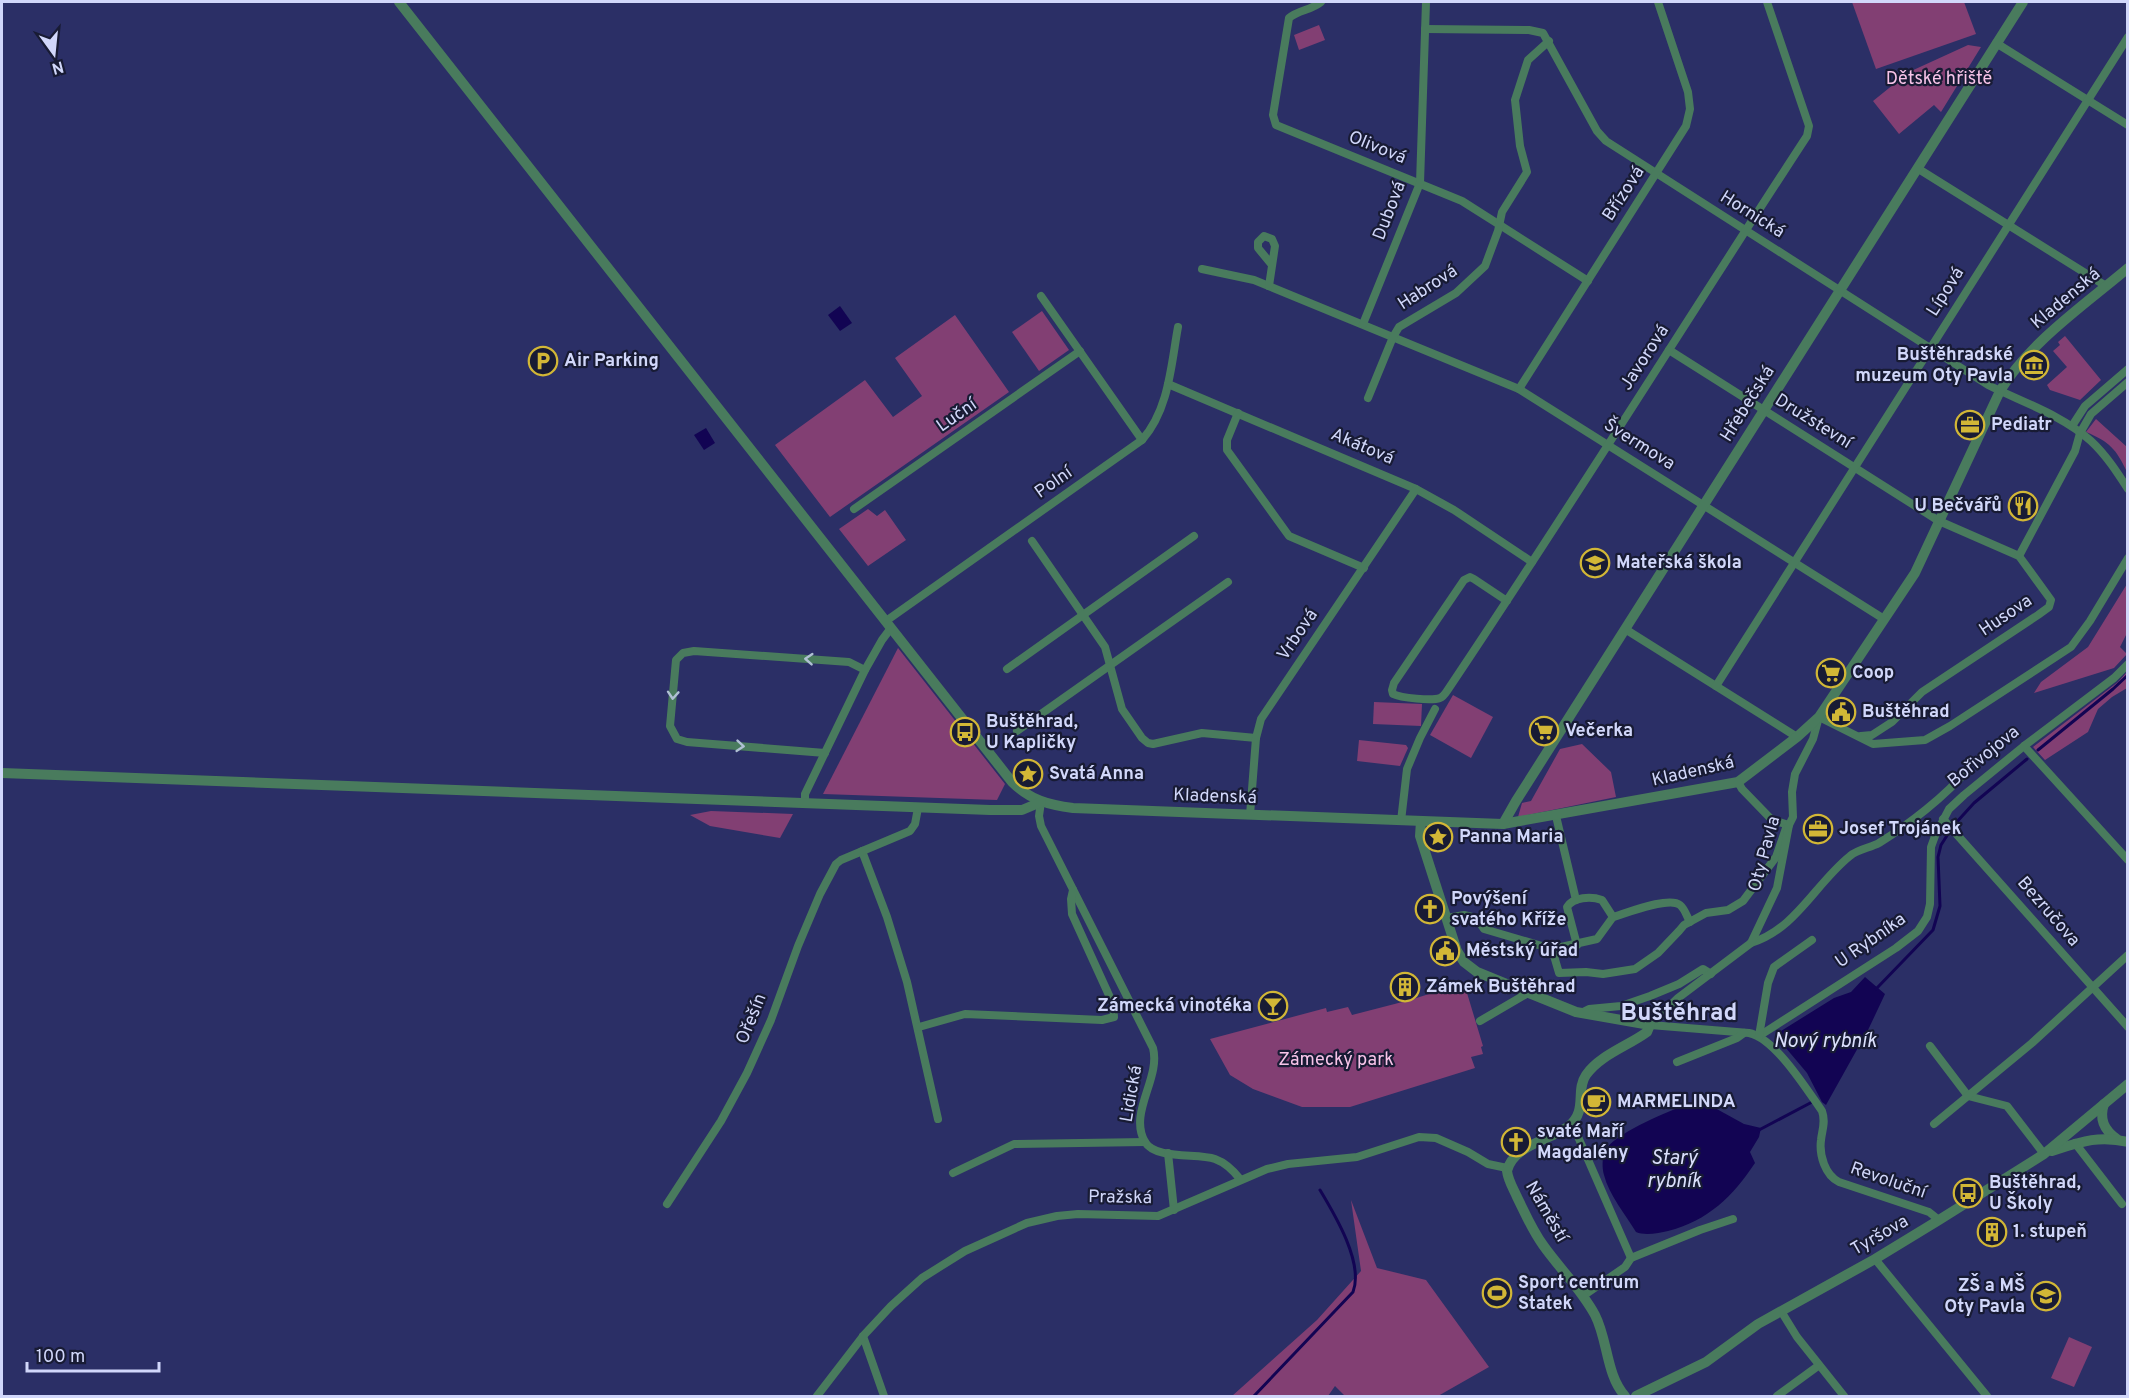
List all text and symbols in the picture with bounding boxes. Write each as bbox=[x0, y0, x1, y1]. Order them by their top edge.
north arrow bbox=[24, 24, 84, 84]
text: N bbox=[49, 55, 66, 78]
park label: Dětské hřiště bbox=[1886, 68, 1992, 91]
street label: Olivová bbox=[1345, 126, 1409, 170]
street label: Břízová bbox=[1598, 162, 1650, 226]
street label: Dubová bbox=[1368, 178, 1412, 244]
street label: Hornická bbox=[1715, 186, 1789, 244]
street label: Habrová bbox=[1394, 260, 1462, 316]
street label: Lípová bbox=[1922, 263, 1970, 321]
street label: Kladenská bbox=[2026, 263, 2106, 335]
street label: Javorová bbox=[1615, 321, 1675, 395]
place label: Buštěhradské muzeum Oty Pavla bbox=[1855, 344, 2013, 388]
parking icon: Air Parking bbox=[527, 345, 559, 377]
museum icon: Buštěhradské muzeum Oty Pavla bbox=[2018, 349, 2050, 381]
place label: Air Parking bbox=[564, 350, 659, 373]
street label: Hřebečská bbox=[1716, 362, 1780, 446]
street label: Družstevní bbox=[1770, 389, 1857, 455]
street label: Luční bbox=[932, 393, 983, 438]
office icon: Pediatr bbox=[1954, 409, 1986, 441]
street label: Švermova bbox=[1599, 412, 1680, 476]
place label: Pediatr bbox=[1991, 414, 2052, 437]
street label: Akátová bbox=[1327, 423, 1397, 471]
street label: Polní bbox=[1031, 461, 1078, 504]
restaurant icon: U Bečvářů bbox=[2007, 490, 2039, 522]
place label: U Bečvářů bbox=[1914, 495, 2002, 518]
school or university icon: Mateřská škola bbox=[1579, 547, 1611, 579]
place label: Mateřská škola bbox=[1616, 552, 1742, 575]
street label: Husova bbox=[1975, 590, 2037, 642]
street label: Vrbová bbox=[1273, 605, 1323, 665]
one-way arrow bbox=[804, 653, 813, 666]
supermarket icon: Coop bbox=[1815, 657, 1847, 689]
place label: Coop bbox=[1852, 662, 1894, 685]
one-way arrow bbox=[666, 691, 679, 700]
public building icon: Buštěhrad bbox=[1825, 696, 1857, 728]
place label: Buštěhrad bbox=[1862, 701, 1950, 724]
place label: Buštěhrad, U Kapličky bbox=[986, 711, 1078, 755]
supermarket icon: Večerka bbox=[1528, 715, 1560, 747]
bus stop icon: Buštěhrad, U Kapličky bbox=[949, 716, 981, 748]
place label: Večerka bbox=[1565, 720, 1633, 743]
street label: Bořivojova bbox=[1943, 721, 2025, 793]
one-way arrow bbox=[735, 739, 744, 752]
street label: Kladenská bbox=[1650, 751, 1736, 793]
place icon: Svatá Anna bbox=[1012, 758, 1044, 790]
place label: Svatá Anna bbox=[1049, 763, 1144, 786]
street label: Kladenská bbox=[1173, 784, 1257, 810]
office icon: Josef Trojánek bbox=[1802, 813, 1834, 845]
street label: Oty Pavla bbox=[1744, 814, 1786, 894]
place label: Josef Trojánek bbox=[1839, 818, 1961, 841]
place icon: Panna Maria bbox=[1422, 821, 1454, 853]
place label: Panna Maria bbox=[1459, 826, 1563, 849]
street label: Bezručova bbox=[2011, 872, 2085, 952]
place label: Povýšení svatého Kříže bbox=[1451, 888, 1566, 932]
church icon: Povýšení svatého Kříže bbox=[1414, 893, 1446, 925]
street label: U Rybníka bbox=[1831, 908, 1911, 974]
public building icon: Městský úřad bbox=[1429, 935, 1461, 967]
place label: Městský úřad bbox=[1466, 940, 1578, 963]
building icon: Zámek Buštěhrad bbox=[1389, 971, 1421, 1003]
place label: Zámek Buštěhrad bbox=[1426, 976, 1576, 999]
street label: Ořešín bbox=[732, 990, 772, 1048]
bar icon: Zámecká vinotéka bbox=[1257, 990, 1289, 1022]
place label: Zámecká vinotéka bbox=[1097, 995, 1252, 1018]
district label: Buštěhrad bbox=[1621, 999, 1737, 1029]
water label: Nový rybník bbox=[1774, 1029, 1877, 1055]
park label: Zámecký park bbox=[1278, 1049, 1394, 1072]
street label: Lidická bbox=[1116, 1064, 1148, 1124]
cafe icon: MARMELINDA bbox=[1580, 1086, 1612, 1118]
place label: MARMELINDA bbox=[1617, 1091, 1736, 1114]
place label: svaté Maří Magdalény bbox=[1537, 1121, 1628, 1165]
church icon: svaté Maří Magdalény bbox=[1500, 1126, 1532, 1158]
water label: Starý rybník bbox=[1647, 1146, 1702, 1195]
street label: Revoluční bbox=[1847, 1157, 1930, 1205]
place label: Buštěhrad, U Školy bbox=[1989, 1172, 2081, 1216]
street label: Náměstí bbox=[1519, 1177, 1573, 1248]
bus stop icon: Buštěhrad, U Školy bbox=[1952, 1177, 1984, 1209]
street label: Pražská bbox=[1088, 1186, 1152, 1210]
street label: Tyršova bbox=[1847, 1210, 1913, 1262]
building icon: 1. stupeň bbox=[1976, 1216, 2008, 1248]
place label: 1. stupeň bbox=[2013, 1221, 2087, 1244]
place label: Sport centrum Statek bbox=[1518, 1272, 1639, 1316]
place label: ZŠ a MŠ Oty Pavla bbox=[1944, 1273, 2025, 1319]
sports icon: Sport centrum Statek bbox=[1481, 1277, 1513, 1309]
school or university icon: ZŠ a MŠ Oty Pavla bbox=[2030, 1280, 2062, 1312]
scale bar bbox=[27, 1335, 159, 1373]
text: 100 m bbox=[36, 1346, 85, 1369]

